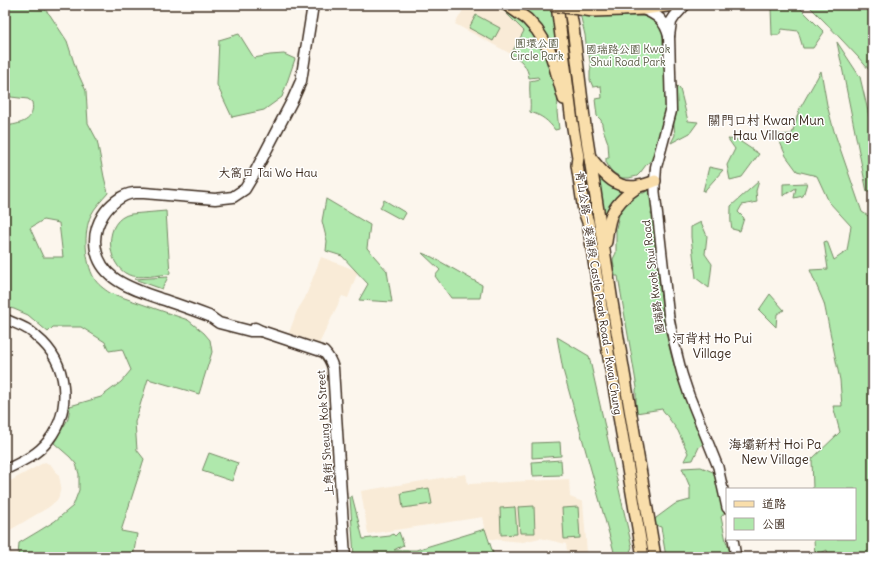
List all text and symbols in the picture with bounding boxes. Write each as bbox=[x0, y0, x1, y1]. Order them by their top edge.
park label: 圓環公園 Circle Park bbox=[510, 36, 564, 63]
park label: 國瑞路公園 Kwok Shui Road Park bbox=[586, 42, 671, 69]
district label: 關門口村 Kwan Mun Hau Village bbox=[708, 112, 825, 144]
district label: 大窩口 Tai Wo Hau bbox=[218, 165, 318, 180]
street label: 青山公路－葵涌段 Castle Peak Road – Kwai Chung bbox=[573, 170, 625, 416]
street label: 國瑞路 Kwok Shui Road bbox=[639, 219, 667, 335]
district label: 河背村 Ho Pui Village bbox=[672, 330, 752, 362]
street label: 上角街 Sheung Kok Street bbox=[314, 369, 336, 496]
district label: 海壩新村 Hoi Pa New Village bbox=[729, 436, 821, 468]
legend bbox=[726, 488, 856, 540]
text: 道路 bbox=[762, 496, 786, 511]
text: 公園 bbox=[762, 516, 786, 531]

